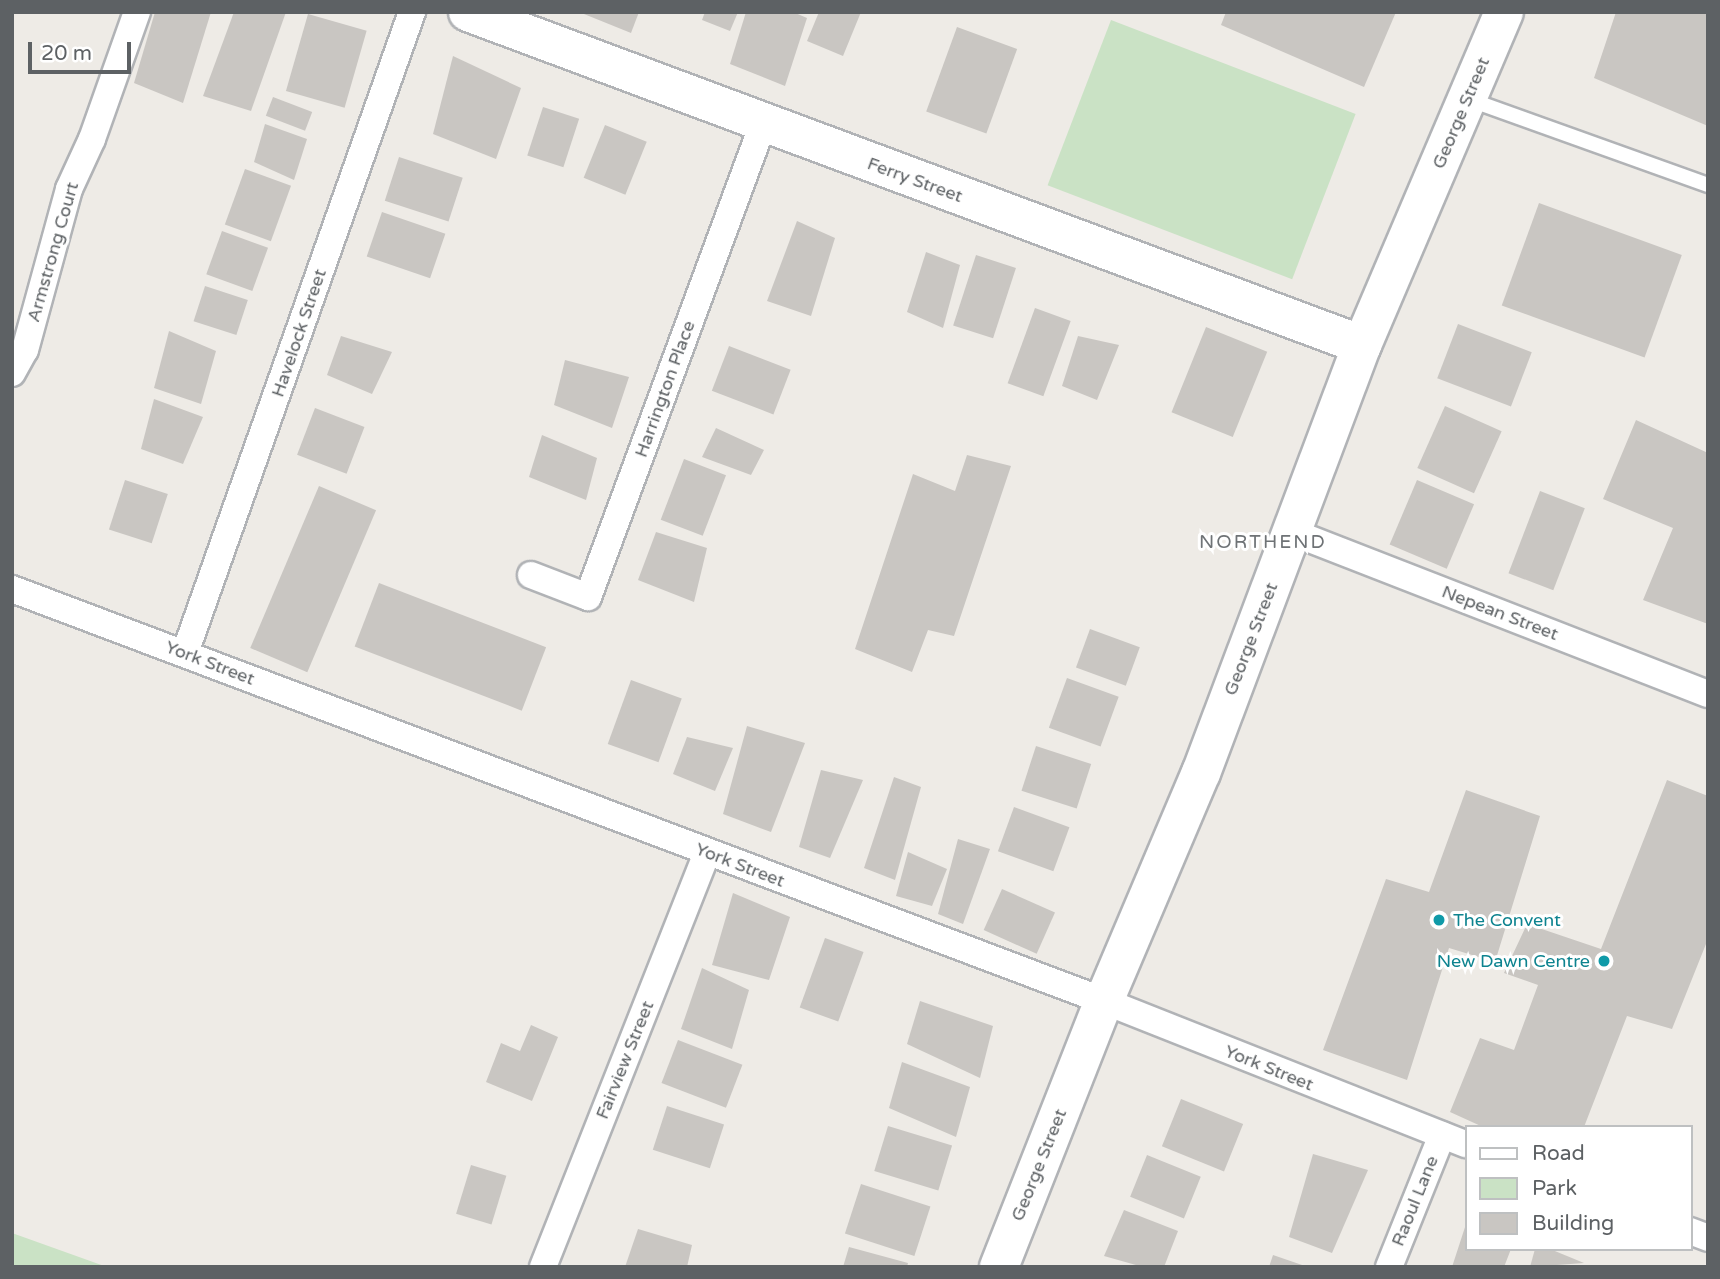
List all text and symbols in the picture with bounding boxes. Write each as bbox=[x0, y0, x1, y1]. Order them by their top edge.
scale bar bbox=[32, 28, 135, 72]
text: 20 m bbox=[41, 41, 92, 66]
street label: George Street bbox=[1428, 54, 1494, 172]
street label: Ferry Street bbox=[864, 153, 966, 207]
street label: Armstrong Court bbox=[23, 180, 83, 324]
street label: Havelock Street bbox=[267, 266, 331, 400]
street label: Harrington Place bbox=[630, 318, 700, 460]
district label: NORTHEND bbox=[1200, 532, 1326, 554]
street label: George Street bbox=[1220, 580, 1282, 698]
street label: Nepean Street bbox=[1439, 581, 1561, 645]
street label: York Street bbox=[162, 636, 258, 690]
street label: York Street bbox=[692, 838, 788, 892]
place label: The Convent bbox=[1453, 909, 1561, 931]
marker: The Convent bbox=[1431, 912, 1447, 928]
place label: New Dawn Centre bbox=[1437, 950, 1590, 972]
marker: New Dawn Centre bbox=[1596, 953, 1612, 969]
street label: Fairview Street bbox=[591, 998, 659, 1122]
street label: York Street bbox=[1221, 1040, 1317, 1096]
street label: George Street bbox=[1007, 1106, 1071, 1224]
legend bbox=[1464, 1125, 1692, 1251]
text: Road bbox=[1532, 1141, 1585, 1166]
street label: Raoul Lane bbox=[1387, 1153, 1443, 1249]
text: Park bbox=[1532, 1176, 1577, 1201]
text: Building bbox=[1532, 1211, 1614, 1236]

